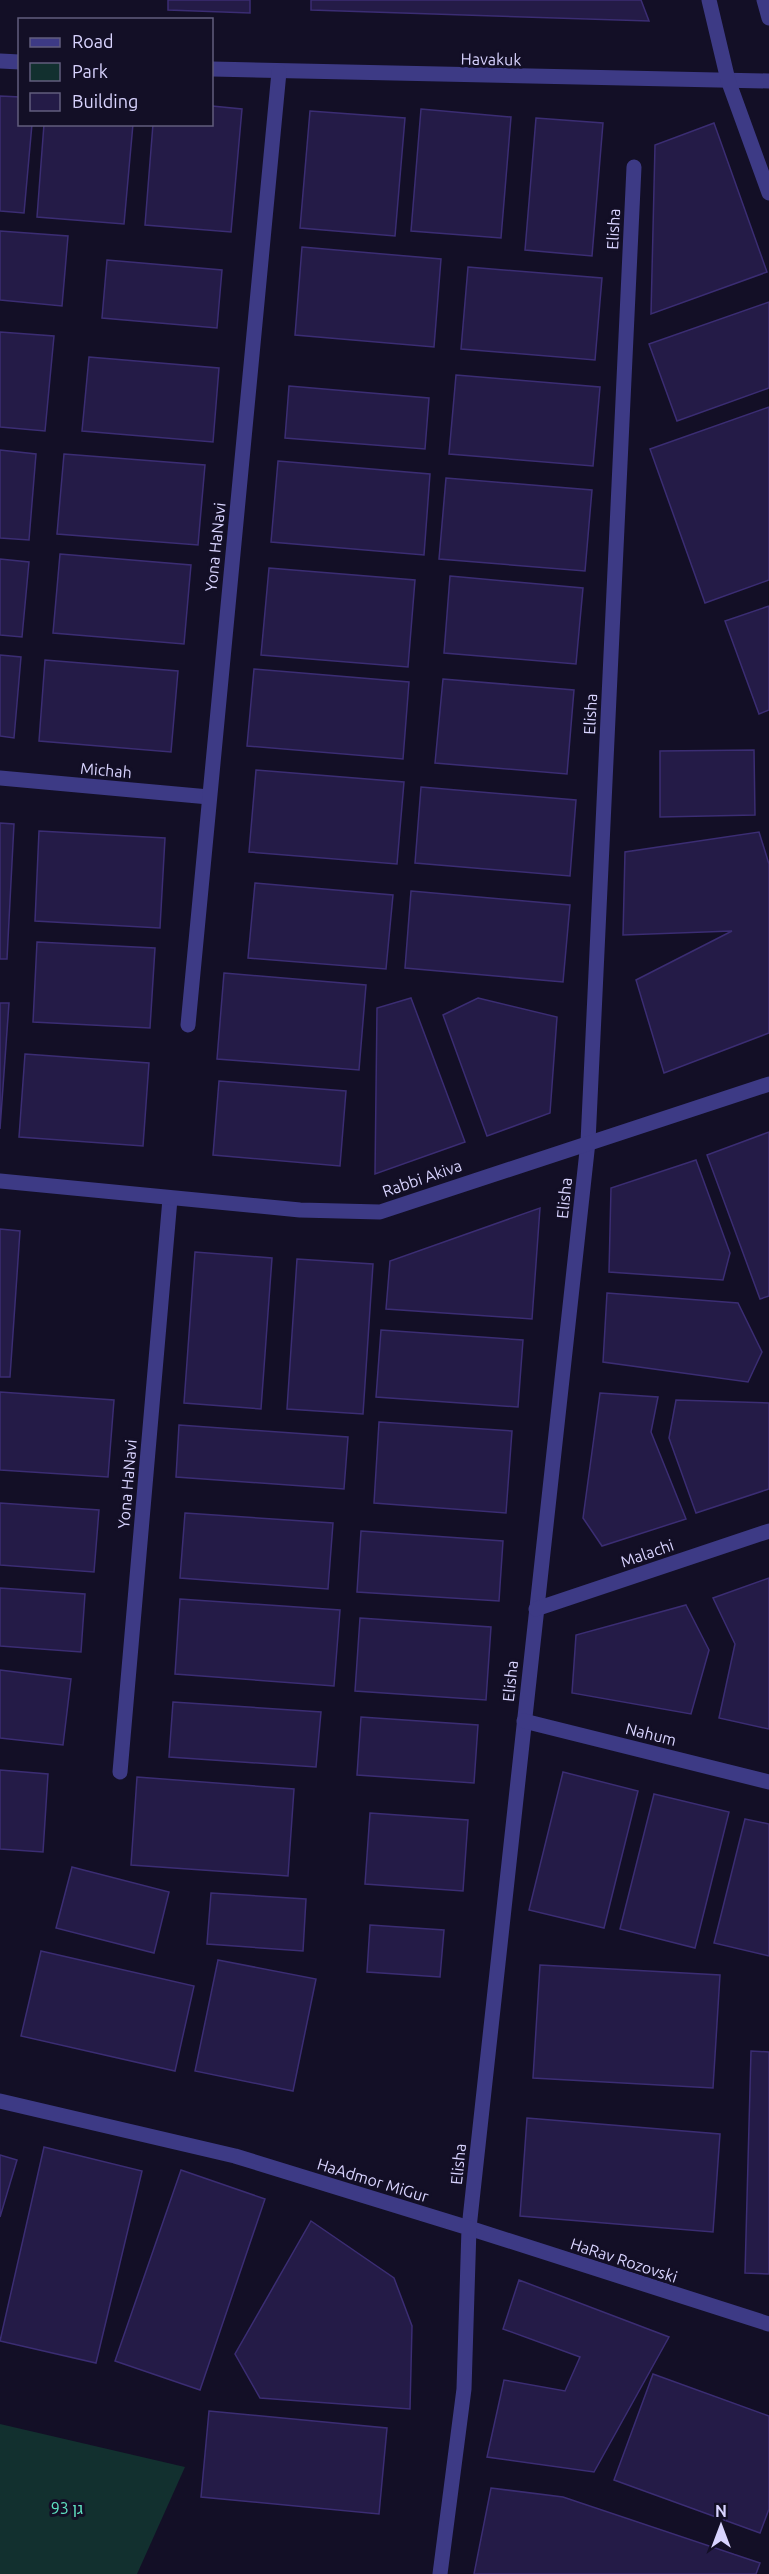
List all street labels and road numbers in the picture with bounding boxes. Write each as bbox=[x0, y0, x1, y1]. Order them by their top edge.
street label: Havakuk bbox=[461, 49, 521, 69]
street label: Elisha bbox=[603, 208, 623, 250]
street label: Yona HaNavi bbox=[201, 501, 229, 593]
street label: Elisha bbox=[580, 693, 600, 735]
street label: Michah bbox=[79, 759, 133, 781]
street label: Rabbi Akiva bbox=[380, 1156, 464, 1200]
street label: Elisha bbox=[553, 1176, 575, 1220]
street label: Yona HaNavi bbox=[114, 1439, 140, 1529]
street label: Malachi bbox=[618, 1536, 676, 1570]
street label: Elisha bbox=[499, 1659, 521, 1703]
street label: Nahum bbox=[624, 1719, 678, 1749]
street label: Elisha bbox=[447, 2142, 469, 2186]
street label: HaAdmor MiGur bbox=[315, 2154, 431, 2206]
street label: HaRav Rozovski bbox=[568, 2234, 680, 2286]

